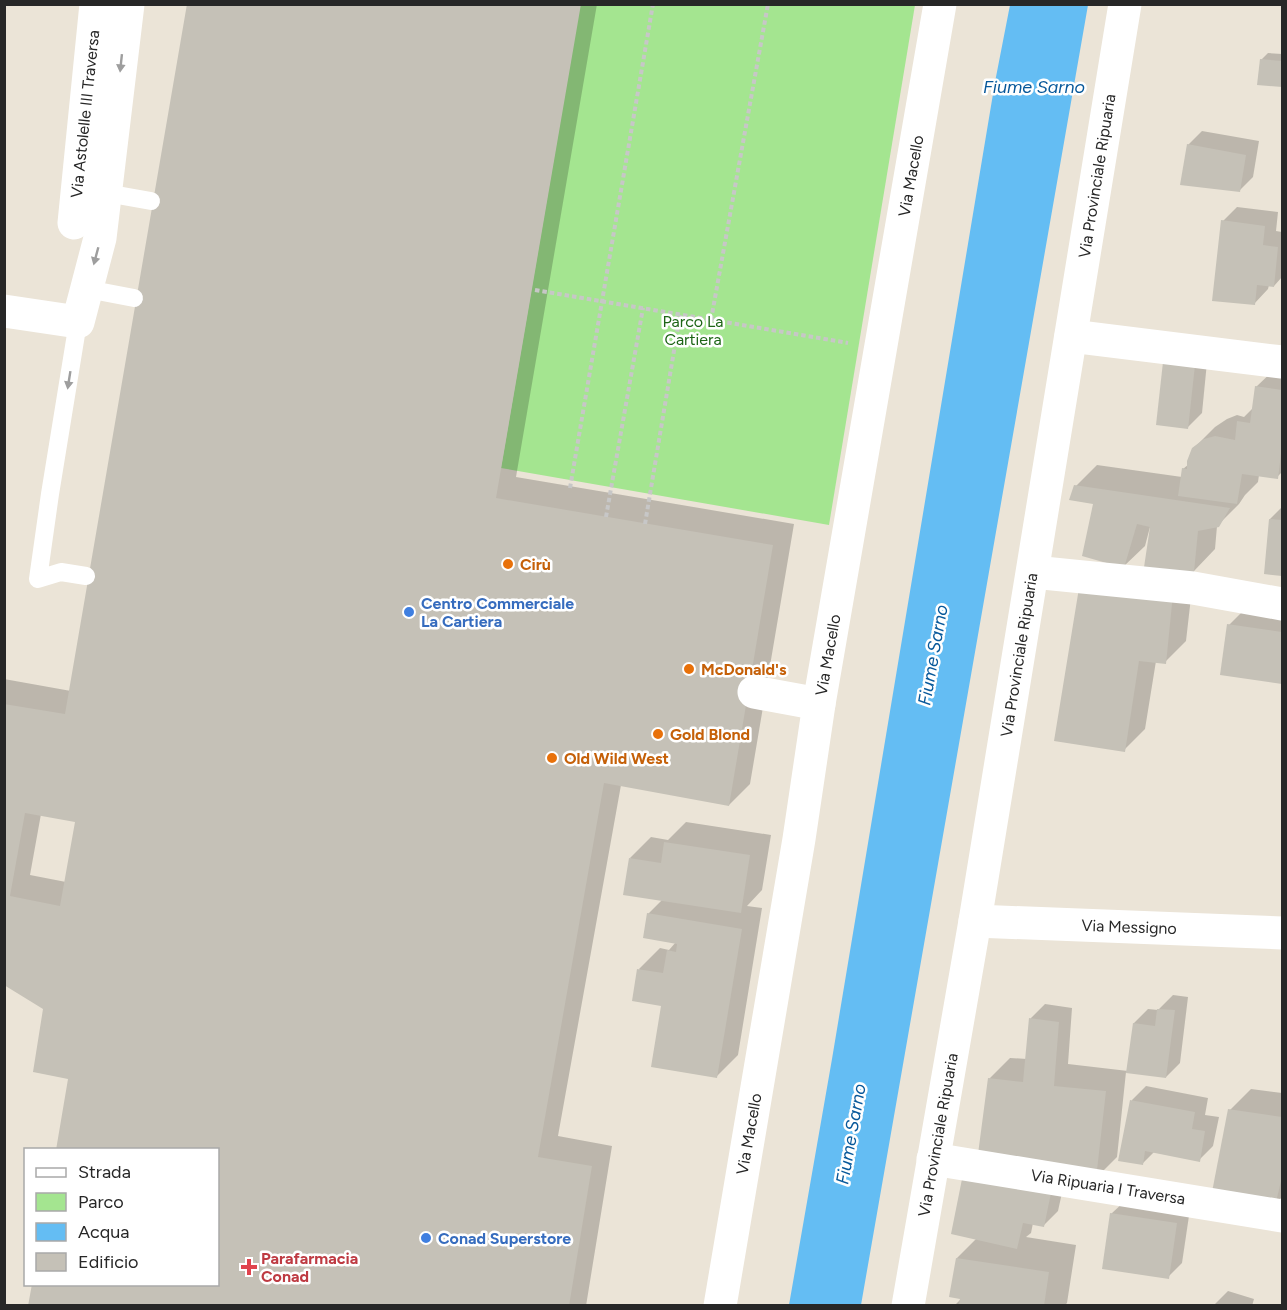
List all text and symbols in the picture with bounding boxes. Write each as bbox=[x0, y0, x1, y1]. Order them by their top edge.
street label: Via Astolelle III Traversa bbox=[67, 29, 103, 199]
one-way arrow bbox=[116, 53, 126, 72]
water label: Fiume Sarno bbox=[983, 76, 1085, 98]
street label: Via Provinciale Ripuaria bbox=[1075, 93, 1119, 259]
street label: Via Macello bbox=[894, 134, 928, 218]
one-way arrow bbox=[90, 247, 100, 265]
park label: Parco La Cartiera bbox=[662, 312, 724, 349]
one-way arrow bbox=[64, 371, 73, 390]
place label: Cirù bbox=[520, 555, 551, 574]
marker: Cirù bbox=[501, 557, 515, 571]
street label: Via Provinciale Ripuaria bbox=[997, 572, 1041, 738]
place label: Centro Commerciale La Cartiera bbox=[421, 594, 574, 631]
water label: Fiume Sarno bbox=[913, 603, 953, 707]
marker: Centro Commerciale La Cartiera bbox=[402, 605, 416, 619]
street label: Via Macello bbox=[811, 613, 845, 697]
place label: McDonald's bbox=[701, 660, 787, 679]
marker: McDonald's bbox=[682, 662, 696, 676]
place label: Gold Blond bbox=[670, 725, 750, 744]
marker: Gold Blond bbox=[651, 727, 665, 741]
place label: Old Wild West bbox=[564, 749, 669, 768]
marker: Old Wild West bbox=[545, 751, 559, 765]
street label: Via Messigno bbox=[1081, 916, 1177, 938]
street label: Via Provinciale Ripuaria bbox=[914, 1052, 962, 1218]
water label: Fiume Sarno bbox=[831, 1082, 871, 1186]
street label: Via Macello bbox=[732, 1092, 766, 1176]
legend bbox=[24, 1148, 219, 1286]
text: Strada bbox=[78, 1161, 131, 1183]
street label: Via Ripuaria I Traversa bbox=[1029, 1165, 1187, 1209]
text: Parco bbox=[78, 1191, 124, 1213]
text: Acqua bbox=[78, 1221, 129, 1243]
place label: Conad Superstore bbox=[438, 1229, 571, 1248]
marker: Conad Superstore bbox=[419, 1231, 433, 1245]
place label: Parafarmacia Conad bbox=[261, 1249, 358, 1286]
text: Edificio bbox=[78, 1251, 139, 1273]
marker: Parafarmacia Conad bbox=[242, 1260, 256, 1274]

